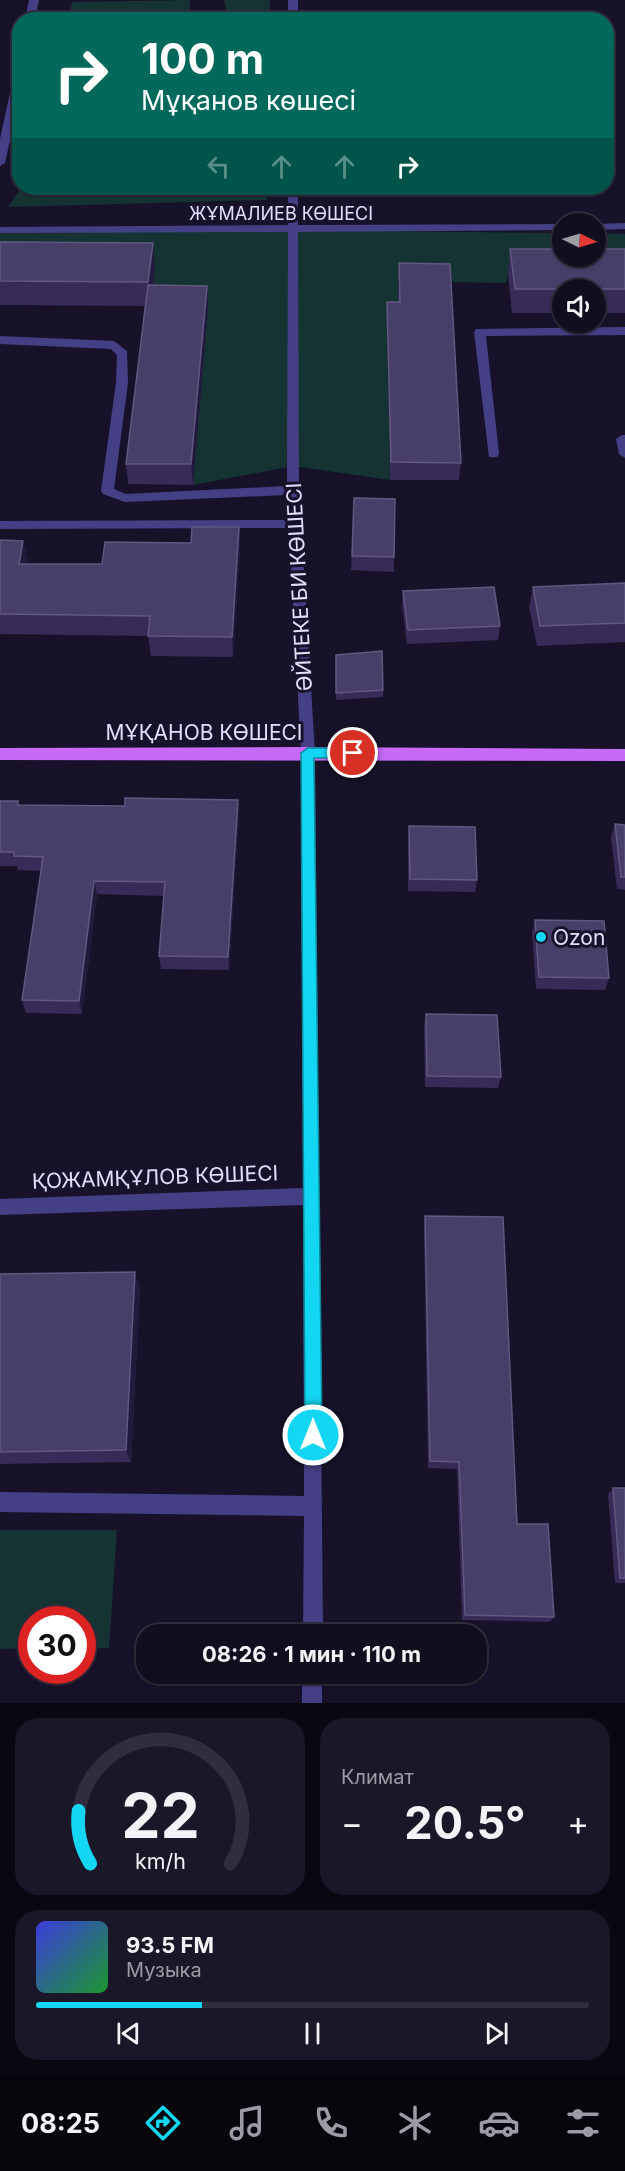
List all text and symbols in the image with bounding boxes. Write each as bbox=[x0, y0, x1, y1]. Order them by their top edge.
text: 100 m bbox=[141, 33, 264, 84]
icon: right bbox=[42, 36, 120, 114]
text: Мұқанов көшесі bbox=[141, 84, 356, 117]
icon: left bbox=[202, 150, 235, 183]
icon: ahead bbox=[265, 150, 298, 183]
icon: ahead bbox=[328, 150, 361, 183]
icon: right bbox=[391, 150, 424, 183]
street label: ЖҰМАЛИЕВ КӨШЕСІ bbox=[189, 203, 373, 224]
north arrow bbox=[552, 213, 606, 267]
map controls bbox=[552, 213, 606, 333]
button: sound bbox=[552, 279, 606, 333]
street label: ӘЙТЕКЕ БИ КӨШЕСІ bbox=[280, 482, 317, 692]
street label: МҰҚАНОВ КӨШЕСІ bbox=[105, 720, 303, 745]
pin bbox=[327, 727, 378, 778]
icon: arrive bbox=[336, 736, 369, 769]
place label: Ozon bbox=[553, 925, 605, 950]
marker: Ozon bbox=[534, 930, 548, 944]
street label: ҚОЖАМҚҰЛОВ КӨШЕСІ bbox=[31, 1160, 279, 1194]
position arrow bbox=[281, 1403, 345, 1467]
speed limit sign: 30 bbox=[18, 1606, 96, 1684]
text: 08:26 · 1 мин · 110 m bbox=[202, 1641, 421, 1667]
text: Климат bbox=[341, 1765, 414, 1789]
text: 22 bbox=[121, 1778, 199, 1853]
text: 20.5° bbox=[404, 1795, 526, 1850]
text: − bbox=[341, 1803, 363, 1843]
text: + bbox=[567, 1803, 589, 1843]
text: km/h bbox=[135, 1848, 185, 1874]
text: 93.5 FM bbox=[126, 1932, 214, 1958]
text: Музыка bbox=[126, 1958, 202, 1982]
icon: previous bbox=[112, 2017, 145, 2050]
icon: pause bbox=[296, 2017, 329, 2050]
icon: next bbox=[480, 2017, 513, 2050]
icon: directions bbox=[142, 2102, 184, 2144]
icon: music bbox=[226, 2102, 268, 2144]
icon: phone bbox=[310, 2102, 352, 2144]
icon: climate bbox=[394, 2102, 436, 2144]
icon: car bbox=[478, 2102, 520, 2144]
icon: filters bbox=[562, 2102, 604, 2144]
text: 08:25 bbox=[21, 2107, 100, 2140]

